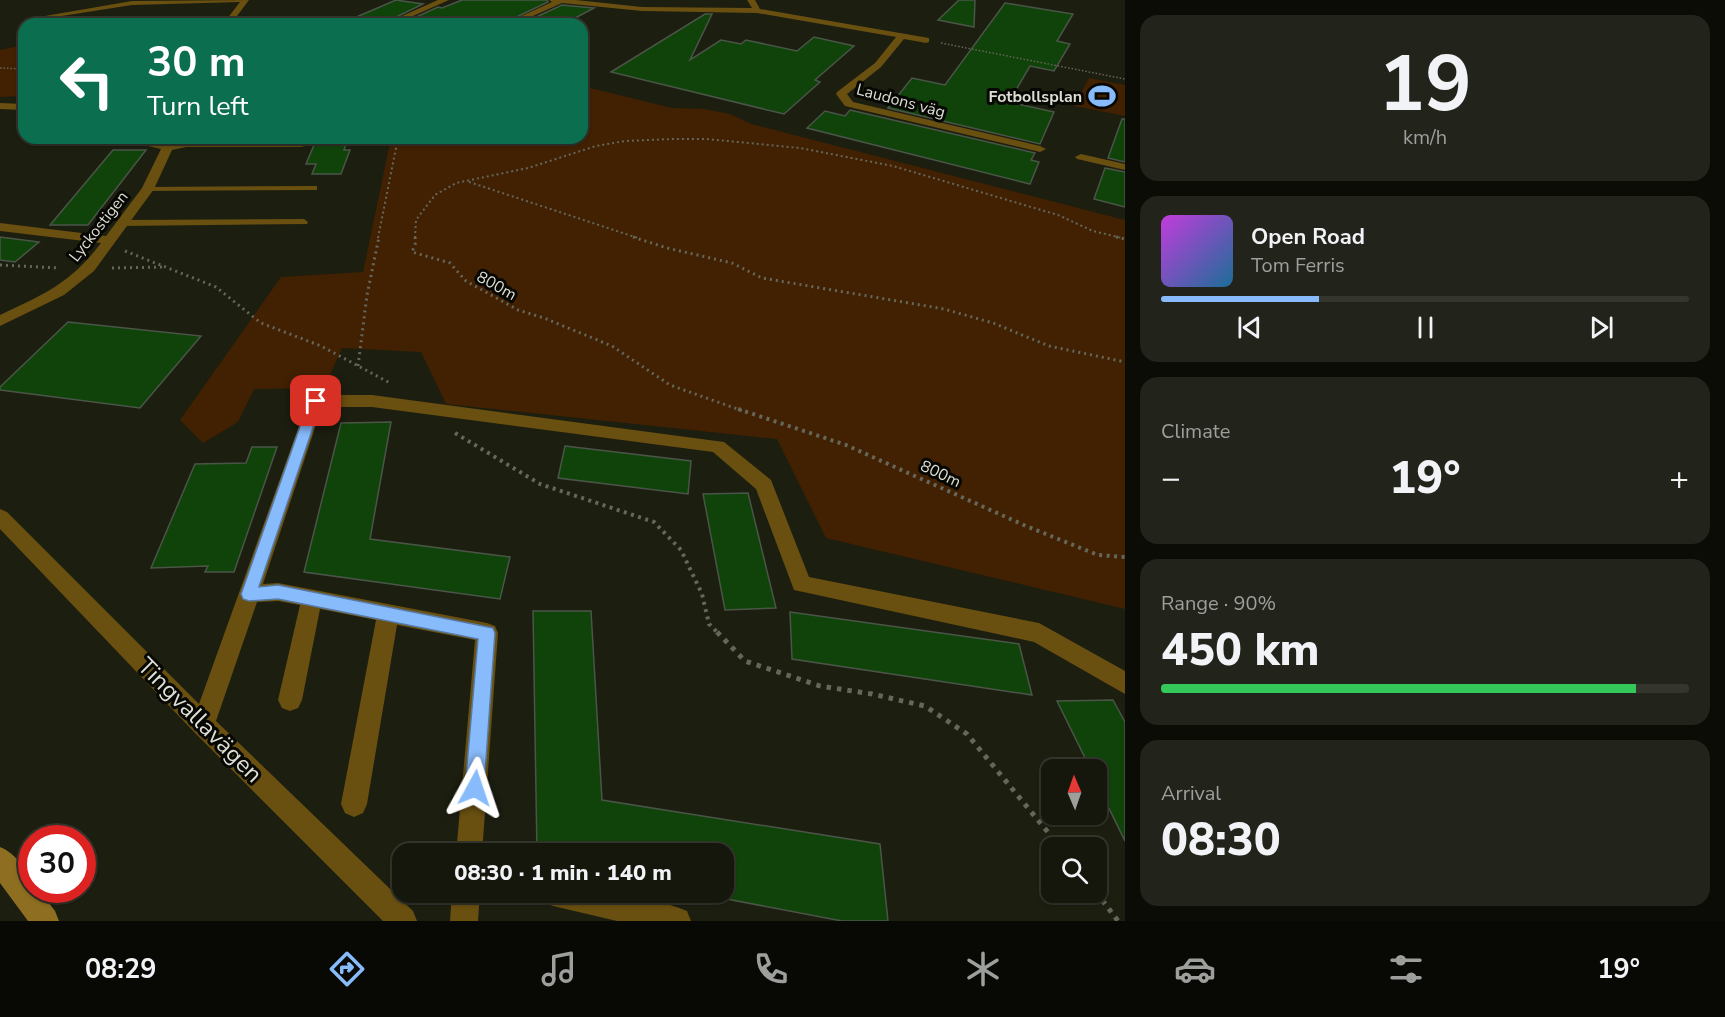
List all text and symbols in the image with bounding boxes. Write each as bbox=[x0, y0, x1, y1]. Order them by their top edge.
text: 19 bbox=[1378, 31, 1472, 138]
text: 30 m bbox=[147, 34, 246, 91]
icon: left bbox=[48, 42, 126, 120]
street label: Laudons väg bbox=[854, 79, 948, 123]
sports icon: Fotbollsplan bbox=[1087, 81, 1117, 111]
place label: Fotbollsplan bbox=[988, 86, 1082, 108]
text: Turn left bbox=[147, 88, 248, 125]
text: km/h bbox=[1403, 124, 1447, 151]
street label: Lyckostigen bbox=[64, 187, 133, 267]
text: Open Road bbox=[1251, 222, 1365, 252]
text: Tom Ferris bbox=[1251, 252, 1345, 279]
street label: 800m bbox=[473, 266, 520, 306]
icon: previous bbox=[1233, 311, 1266, 344]
icon: pause bbox=[1409, 311, 1442, 344]
icon: next bbox=[1585, 311, 1618, 344]
pin bbox=[290, 375, 341, 426]
icon: arrive bbox=[299, 384, 332, 417]
text: Climate bbox=[1161, 418, 1230, 445]
text: 19° bbox=[1389, 448, 1461, 509]
street label: 800m bbox=[917, 455, 964, 493]
text: − bbox=[1161, 456, 1181, 501]
text: + bbox=[1669, 456, 1689, 501]
text: Range · 90% bbox=[1161, 590, 1276, 617]
text: 450 km bbox=[1161, 620, 1320, 681]
street label: Tingvallavägen bbox=[130, 650, 270, 790]
position arrow bbox=[443, 756, 507, 820]
north arrow bbox=[1041, 759, 1107, 825]
map controls bbox=[1041, 759, 1107, 903]
text: Arrival bbox=[1161, 780, 1221, 807]
text: 08:30 bbox=[1161, 810, 1281, 871]
speed limit sign: 30 bbox=[18, 825, 96, 903]
button: search bbox=[1041, 837, 1107, 903]
text: 08:30 · 1 min · 140 m bbox=[454, 858, 672, 888]
icon: directions bbox=[326, 948, 368, 990]
icon: music bbox=[538, 948, 580, 990]
icon: phone bbox=[750, 948, 792, 990]
icon: climate bbox=[962, 948, 1004, 990]
icon: car bbox=[1174, 948, 1216, 990]
icon: filters bbox=[1385, 948, 1427, 990]
text: 08:29 bbox=[85, 951, 156, 988]
text: 19° bbox=[1597, 951, 1640, 988]

